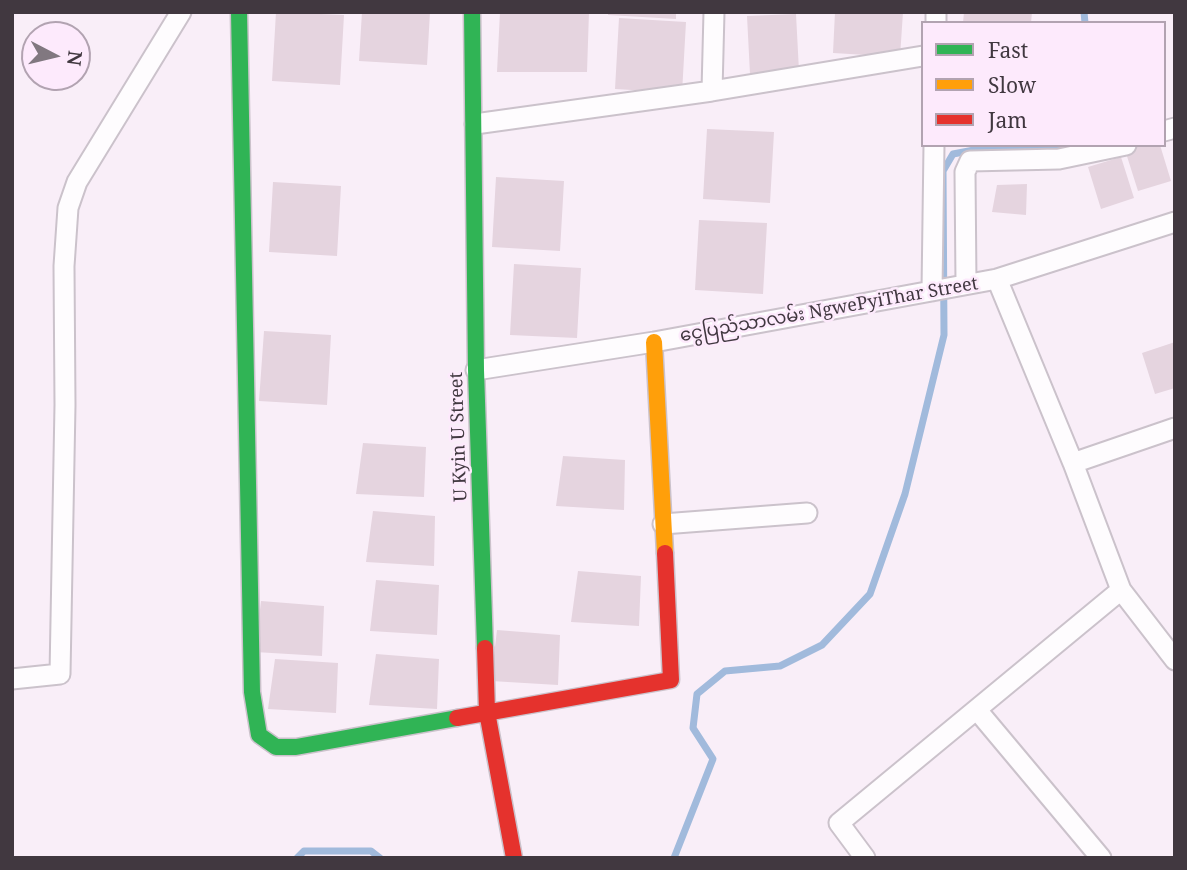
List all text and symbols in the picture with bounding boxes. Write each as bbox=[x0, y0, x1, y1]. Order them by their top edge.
north arrow bbox=[21, 21, 91, 91]
legend bbox=[921, 21, 1166, 147]
text: Fast bbox=[988, 36, 1028, 64]
text: N bbox=[61, 49, 89, 67]
text: Slow bbox=[988, 71, 1036, 99]
text: Jam bbox=[988, 106, 1027, 134]
street label: ငွေပြည်သာလမ်း NgwePyiThar Street bbox=[678, 273, 980, 347]
street label: U Kyin U Street bbox=[446, 372, 472, 502]

